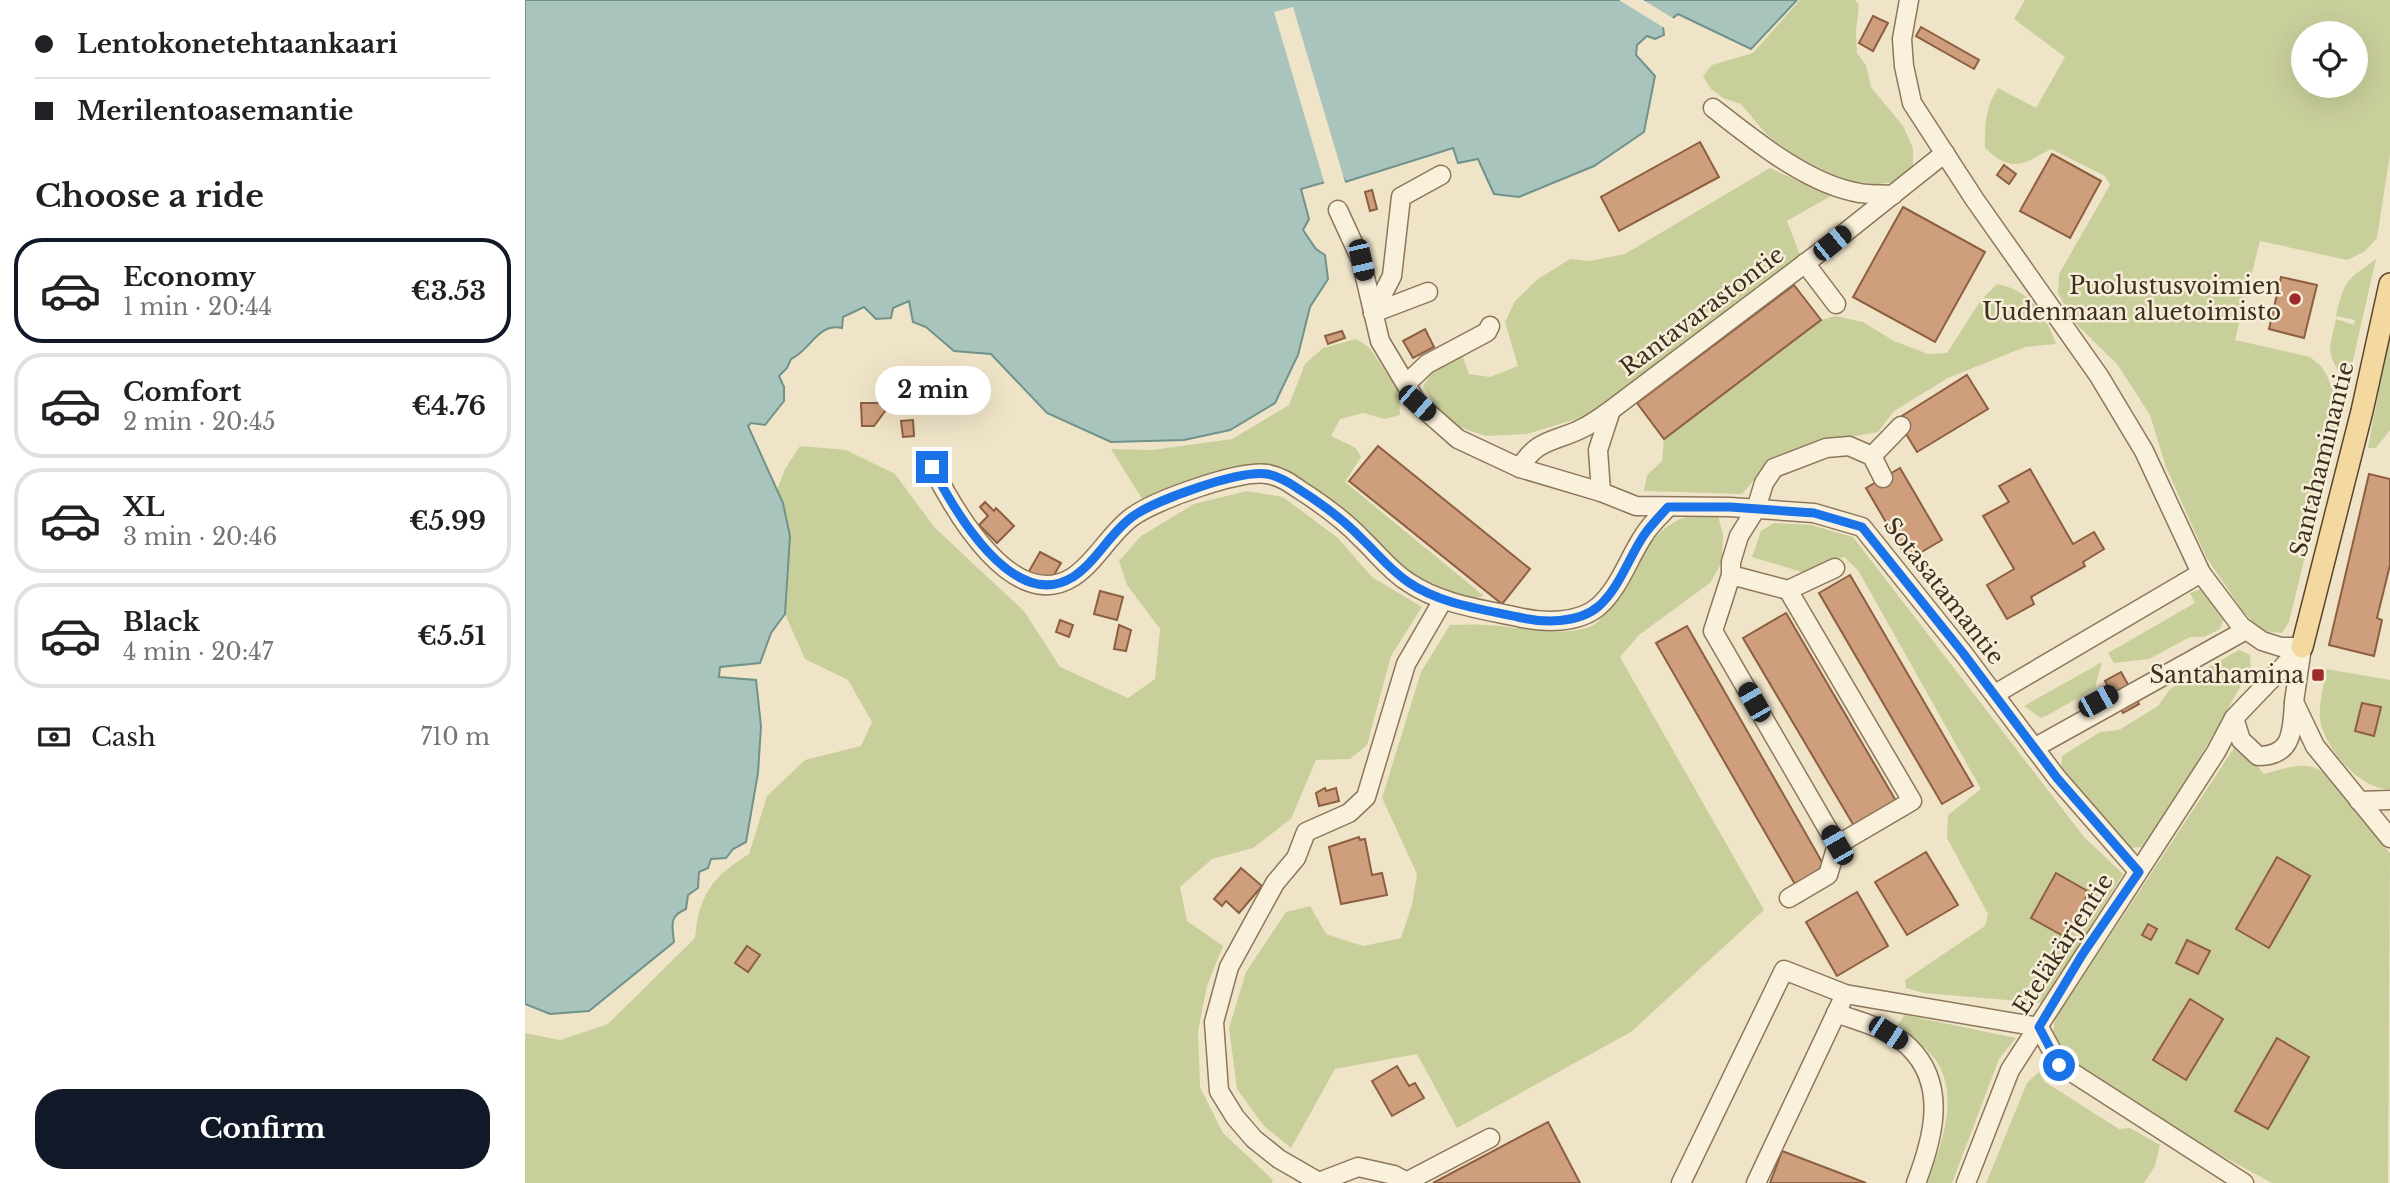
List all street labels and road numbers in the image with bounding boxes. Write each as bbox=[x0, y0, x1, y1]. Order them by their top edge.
street label: Rantavarastontie bbox=[1615, 240, 1789, 382]
street label: Santahaminantie bbox=[2284, 359, 2360, 559]
street label: Sotasatamantie bbox=[1878, 512, 2010, 670]
street label: Eteläkärjentie bbox=[2007, 868, 2119, 1020]

